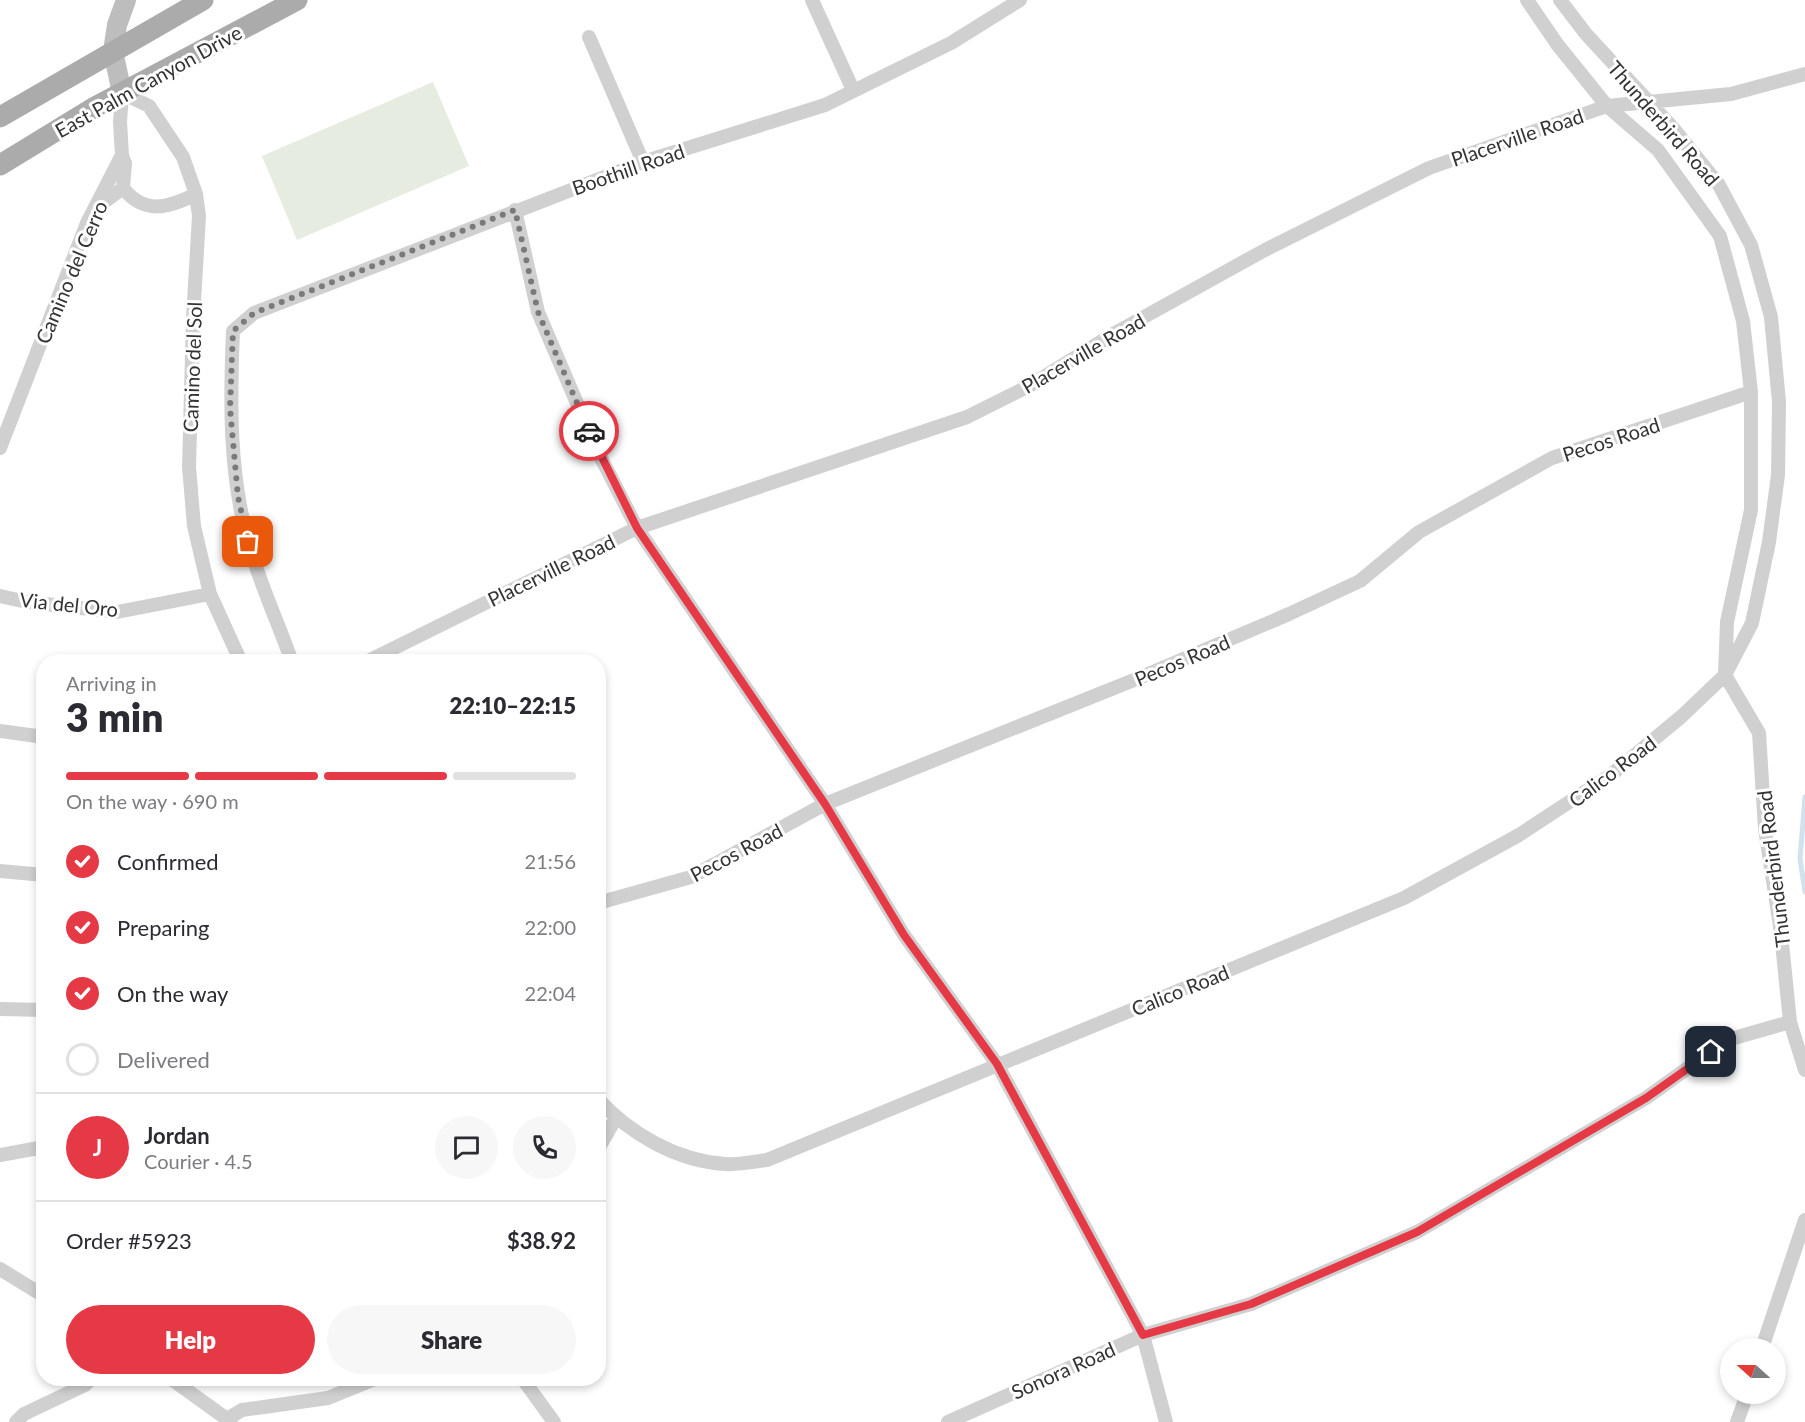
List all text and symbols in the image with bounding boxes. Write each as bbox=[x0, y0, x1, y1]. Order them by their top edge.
street label: East Palm Canyon Drive bbox=[50, 20, 246, 142]
street label: Thunderbird Road bbox=[1603, 56, 1725, 190]
street label: Placerville Road bbox=[1448, 103, 1586, 171]
street label: Boothill Road bbox=[569, 139, 687, 199]
street label: Camino del Cerro bbox=[30, 197, 112, 347]
street label: Camino del Sol bbox=[178, 301, 206, 433]
street label: Placerville Road bbox=[1017, 308, 1149, 398]
courier bbox=[559, 401, 619, 461]
street label: Pecos Road bbox=[1559, 412, 1663, 466]
icon: car bbox=[573, 415, 606, 448]
pin bbox=[222, 516, 273, 567]
icon: bag bbox=[231, 525, 264, 558]
street label: Placerville Road bbox=[484, 529, 618, 611]
street label: Via del Oro bbox=[19, 587, 119, 621]
street label: Pecos Road bbox=[1131, 629, 1233, 691]
text: Arriving in bbox=[66, 671, 157, 695]
text: 22:10–22:15 bbox=[450, 692, 576, 719]
text: 3 min bbox=[66, 694, 163, 740]
street label: Calico Road bbox=[1564, 730, 1660, 812]
text: On the way · 690 m bbox=[66, 789, 239, 813]
street label: Thunderbird Road bbox=[1751, 789, 1795, 949]
street label: Pecos Road bbox=[686, 818, 786, 886]
icon: check bbox=[66, 845, 99, 878]
text: Confirmed bbox=[117, 848, 219, 875]
text: 21:56 bbox=[525, 849, 576, 873]
icon: check bbox=[66, 911, 99, 944]
text: Preparing bbox=[117, 914, 209, 941]
text: 22:00 bbox=[525, 915, 576, 939]
street label: Calico Road bbox=[1128, 960, 1232, 1020]
icon: check bbox=[66, 977, 99, 1010]
text: On the way bbox=[117, 980, 228, 1007]
text: 22:04 bbox=[525, 981, 576, 1005]
pin bbox=[1685, 1026, 1736, 1077]
icon: home bbox=[1694, 1035, 1727, 1068]
text: Delivered bbox=[117, 1046, 210, 1073]
button: chat bbox=[435, 1116, 498, 1179]
button: phone bbox=[513, 1116, 576, 1179]
text: Jordan bbox=[144, 1122, 210, 1149]
text: J bbox=[93, 1134, 102, 1161]
text: Courier · 4.5 bbox=[144, 1149, 253, 1173]
text: Order #5923 bbox=[66, 1227, 192, 1254]
text: $38.92 bbox=[507, 1227, 576, 1254]
button: Help bbox=[66, 1305, 315, 1374]
button: Share bbox=[327, 1305, 576, 1374]
street label: Sonora Road bbox=[1007, 1336, 1119, 1404]
north arrow bbox=[1720, 1338, 1786, 1404]
map controls bbox=[1720, 1338, 1786, 1404]

